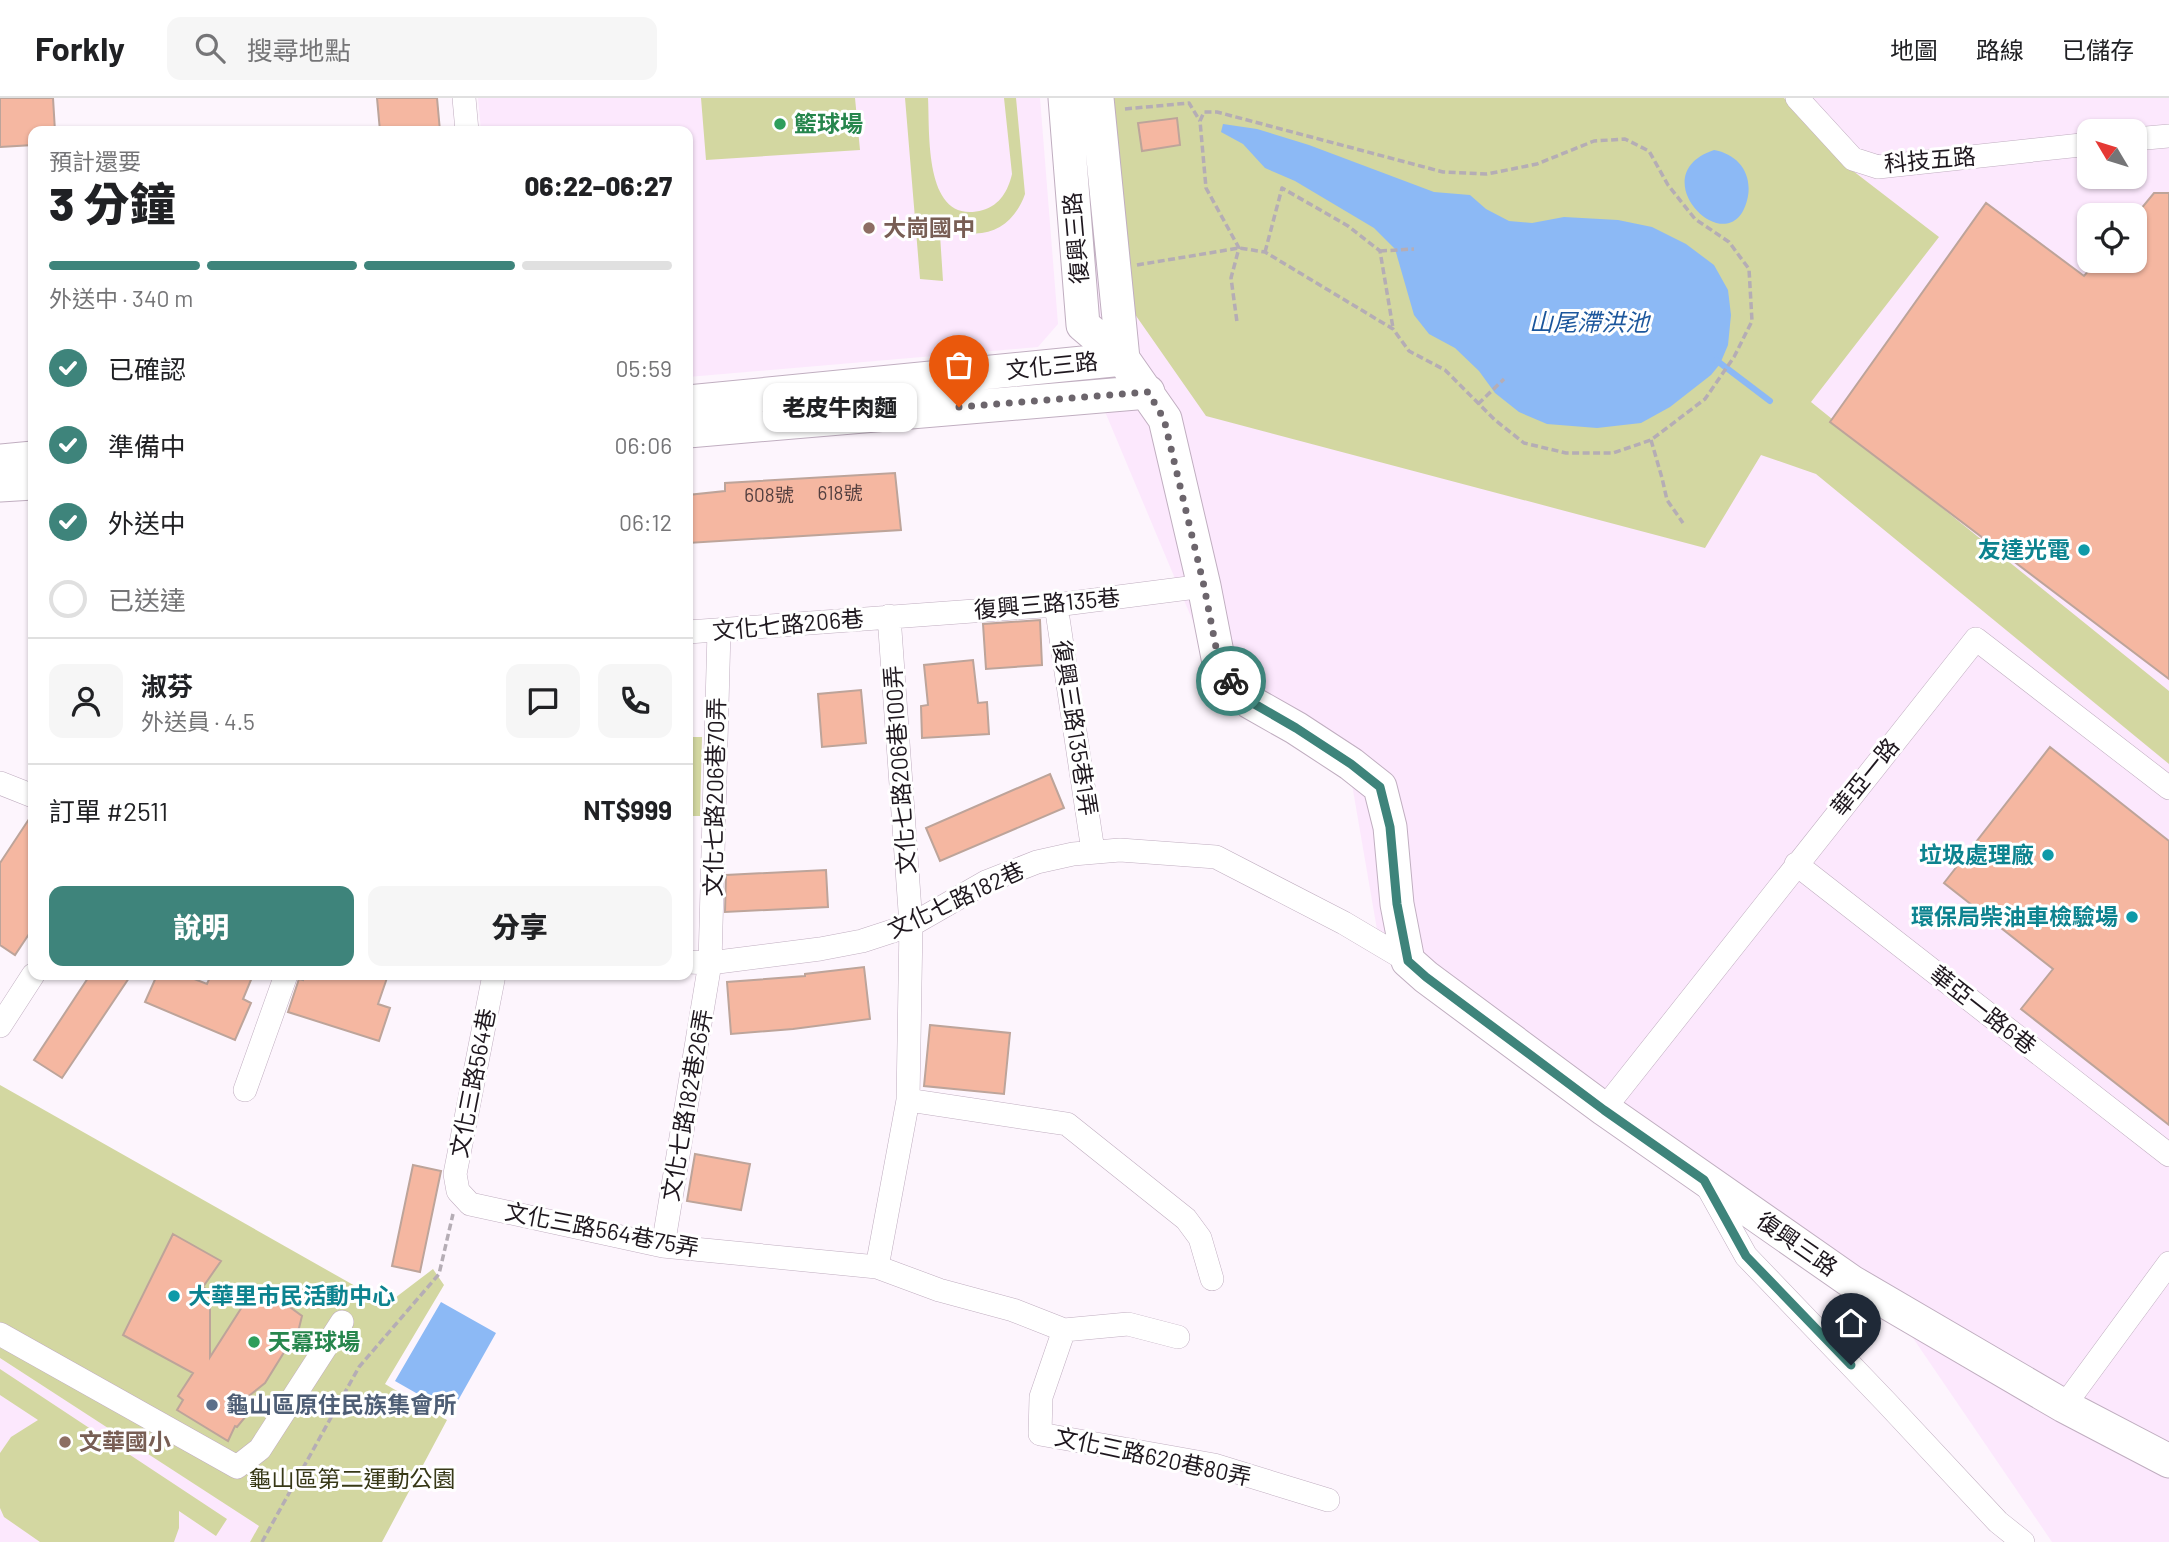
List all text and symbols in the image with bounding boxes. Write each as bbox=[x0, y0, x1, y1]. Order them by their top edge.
search box bbox=[167, 17, 657, 80]
text: Forkly bbox=[35, 28, 125, 68]
icon: search bbox=[191, 29, 229, 67]
text: 搜尋地點 bbox=[247, 34, 351, 65]
text: 地圖 bbox=[1890, 35, 1938, 64]
text: 路線 bbox=[1976, 35, 2024, 64]
text: 已儲存 bbox=[2062, 35, 2134, 64]
place label: 籃球場 bbox=[794, 109, 863, 137]
marker: 籃球場 bbox=[772, 116, 788, 132]
north arrow bbox=[2077, 119, 2147, 189]
map controls bbox=[2077, 119, 2147, 273]
street label: 科技五路 bbox=[1883, 141, 1977, 177]
text: 預計還要 bbox=[49, 147, 141, 175]
text: 06:22–06:27 bbox=[525, 170, 672, 201]
text: 3 分鐘 bbox=[49, 175, 175, 230]
street label: 復興三路 bbox=[1057, 191, 1093, 285]
button: locate bbox=[2077, 203, 2147, 273]
place label: 大崗國中 bbox=[883, 213, 975, 241]
marker: 大崗國中 bbox=[861, 220, 877, 236]
text: 外送中 · 340 m bbox=[49, 284, 193, 312]
water label: 山尾滯洪池 bbox=[1529, 307, 1652, 336]
pin bbox=[929, 335, 989, 407]
icon: bag bbox=[940, 346, 978, 384]
street label: 文化三路 bbox=[1005, 346, 1099, 384]
icon: check bbox=[49, 349, 87, 387]
text: 已確認 bbox=[108, 353, 186, 384]
text: 05:59 bbox=[616, 354, 672, 382]
callout: 老皮牛肉麵 bbox=[763, 382, 917, 432]
text: 老皮牛肉麵 bbox=[783, 393, 898, 421]
icon: check bbox=[49, 426, 87, 464]
text: 準備中 bbox=[108, 430, 186, 461]
text: 06:06 bbox=[615, 431, 672, 459]
house number: 618號 bbox=[818, 481, 863, 504]
house number: 608號 bbox=[744, 483, 794, 506]
icon: check bbox=[49, 503, 87, 541]
text: 外送中 bbox=[108, 507, 186, 538]
text: 06:12 bbox=[619, 508, 672, 536]
place label: 友達光電 bbox=[1978, 535, 2070, 563]
marker: 友達光電 bbox=[2076, 542, 2092, 558]
street label: 復興三路135巷 bbox=[973, 583, 1121, 623]
text: 已送達 bbox=[108, 584, 186, 615]
street label: 文化七路206巷 bbox=[711, 603, 865, 645]
street label: 復興三路135巷1弄 bbox=[1048, 638, 1104, 818]
courier bbox=[1196, 646, 1266, 716]
icon: bike bbox=[1212, 662, 1250, 700]
button: person bbox=[49, 664, 123, 738]
button: chat bbox=[506, 664, 580, 738]
button: phone bbox=[598, 664, 672, 738]
street label: 文化七路206巷100弄 bbox=[878, 665, 920, 875]
text: 淑芬 bbox=[141, 670, 193, 701]
street label: 文化七路206巷70弄 bbox=[698, 697, 730, 897]
text: 外送員 · 4.5 bbox=[141, 707, 255, 735]
street label: 華亞一路 bbox=[1824, 732, 1904, 821]
text: NT$999 bbox=[583, 794, 672, 825]
text: 訂單 #2511 bbox=[49, 795, 168, 826]
place label: 垃圾處理廠 bbox=[1919, 840, 2034, 868]
marker: 垃圾處理廠 bbox=[2040, 847, 2056, 863]
street label: 文化七路182巷 bbox=[883, 855, 1028, 943]
button: 說明 bbox=[49, 886, 354, 966]
button: 分享 bbox=[368, 886, 672, 966]
place label: 環保局柴油車檢驗場 bbox=[1911, 902, 2118, 930]
marker: 環保局柴油車檢驗場 bbox=[2124, 909, 2140, 925]
street label: 華亞一路6巷 bbox=[1925, 959, 2042, 1059]
street label: 文化三路564巷 bbox=[444, 1006, 500, 1160]
street label: 文化七路182巷26弄 bbox=[655, 1007, 717, 1203]
street label: 文化三路564巷75弄 bbox=[503, 1196, 702, 1262]
street label: 復興三路 bbox=[1752, 1205, 1843, 1281]
place label: 大華里市民活動中心 bbox=[188, 1281, 395, 1309]
marker: 大華里市民活動中心 bbox=[166, 1288, 182, 1304]
pin bbox=[1821, 1293, 1881, 1365]
icon: home bbox=[1832, 1304, 1870, 1342]
place label: 天冪球場 bbox=[268, 1327, 360, 1355]
marker: 天冪球場 bbox=[246, 1334, 262, 1350]
place label: 龜山區原住民族集會所 bbox=[226, 1390, 456, 1418]
marker: 龜山區原住民族集會所 bbox=[204, 1397, 220, 1413]
street label: 文化三路620巷80弄 bbox=[1052, 1422, 1254, 1491]
place label: 文華國小 bbox=[79, 1427, 171, 1455]
marker: 文華國小 bbox=[57, 1434, 73, 1450]
park label: 龜山區第二運動公園 bbox=[249, 1464, 456, 1492]

